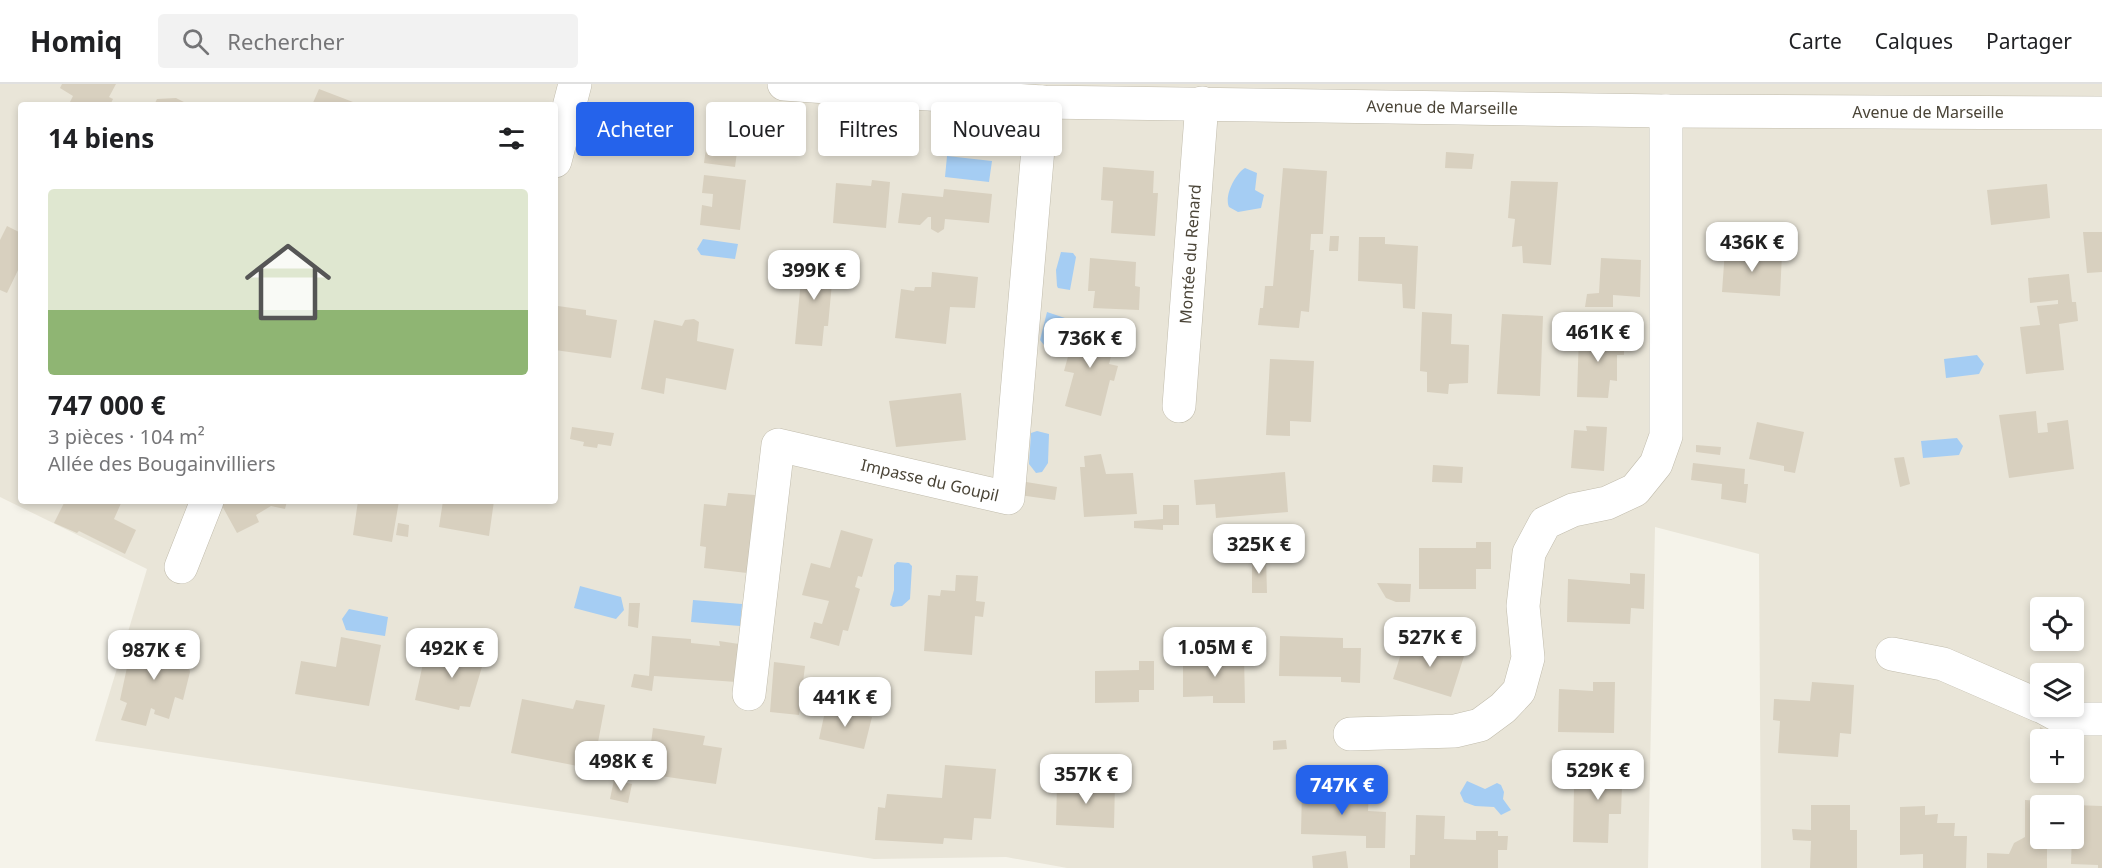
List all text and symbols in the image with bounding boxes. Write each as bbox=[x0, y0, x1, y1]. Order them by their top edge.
search box bbox=[158, 14, 578, 68]
text: Homiq bbox=[30, 22, 122, 60]
icon: search bbox=[179, 25, 212, 58]
text: Rechercher bbox=[227, 26, 344, 56]
text: Carte bbox=[1789, 27, 1842, 55]
text: Calques bbox=[1875, 27, 1953, 55]
text: Partager bbox=[1986, 27, 2072, 55]
street label: Avenue de Marseille bbox=[1366, 95, 1518, 119]
street label: Avenue de Marseille bbox=[1852, 101, 2004, 123]
chip: Acheter bbox=[576, 102, 694, 156]
chip: Louer bbox=[706, 102, 806, 156]
chip: Filtres bbox=[818, 102, 919, 156]
chip: Nouveau bbox=[931, 102, 1062, 156]
text: 14 biens bbox=[48, 120, 154, 156]
icon: filters bbox=[495, 122, 528, 155]
street label: Montée du Renard bbox=[1174, 183, 1206, 325]
pin: 436K € bbox=[1703, 222, 1801, 273]
icon: home bbox=[234, 228, 342, 336]
text: 436K € bbox=[1720, 228, 1784, 255]
pin: 399K € bbox=[765, 250, 863, 301]
text: 399K € bbox=[782, 256, 846, 283]
pin: 461K € bbox=[1549, 312, 1647, 363]
pin: 736K € bbox=[1041, 318, 1139, 369]
text: 461K € bbox=[1566, 318, 1630, 345]
text: 736K € bbox=[1058, 324, 1122, 351]
text: 747 000 € bbox=[48, 387, 166, 423]
text: 3 pièces · 104 m² bbox=[48, 423, 205, 450]
text: Allée des Bougainvilliers bbox=[48, 450, 276, 477]
street label: Impasse du Goupil bbox=[859, 453, 1001, 507]
pin: 325K € bbox=[1210, 524, 1308, 575]
text: 325K € bbox=[1227, 530, 1291, 557]
map controls bbox=[2030, 597, 2084, 849]
button: locate bbox=[2030, 597, 2084, 651]
pin: 527K € bbox=[1381, 617, 1479, 668]
text: 527K € bbox=[1398, 623, 1462, 650]
pin: 1.05M € bbox=[1160, 627, 1270, 678]
pin: 492K € bbox=[403, 628, 501, 679]
pin: 987K € bbox=[105, 630, 203, 681]
text: 1.05M € bbox=[1177, 633, 1253, 660]
text: 492K € bbox=[420, 634, 484, 661]
text: 987K € bbox=[122, 636, 186, 663]
button: layers bbox=[2030, 663, 2084, 717]
pin: 441K € bbox=[796, 677, 894, 728]
text: 441K € bbox=[813, 683, 877, 710]
button: + bbox=[2030, 729, 2084, 783]
pin: 498K € bbox=[572, 741, 670, 792]
text: 498K € bbox=[589, 747, 653, 774]
pin: 529K € bbox=[1549, 750, 1647, 801]
pin: 357K € bbox=[1037, 754, 1135, 805]
text: 529K € bbox=[1566, 756, 1630, 783]
text: 357K € bbox=[1054, 760, 1118, 787]
pin: 747K € bbox=[1293, 765, 1391, 816]
text: 747K € bbox=[1310, 771, 1374, 798]
button: − bbox=[2030, 795, 2084, 849]

